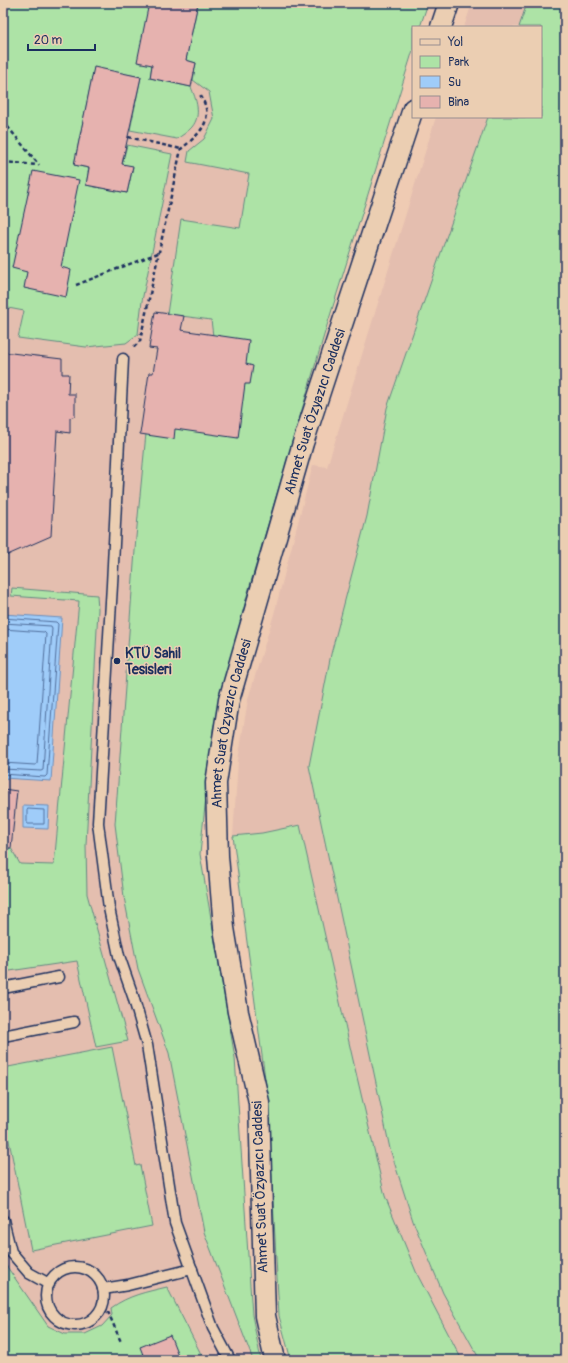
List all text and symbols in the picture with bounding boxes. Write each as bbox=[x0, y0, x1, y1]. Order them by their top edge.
scale bar bbox=[28, 26, 95, 52]
legend bbox=[412, 26, 542, 118]
text: 20 m bbox=[34, 33, 63, 48]
text: Yol bbox=[447, 35, 463, 50]
text: Park bbox=[448, 55, 469, 70]
text: Su bbox=[448, 75, 461, 90]
text: Bina bbox=[448, 95, 470, 110]
street label: Ahmet Suat Özyazıcı Caddesi bbox=[280, 326, 349, 496]
street label: Ahmet Suat Özyazıcı Caddesi bbox=[207, 636, 255, 809]
place label: KTÜ Sahil Tesisleri bbox=[124, 645, 181, 678]
marker: KTÜ Sahil Tesisleri bbox=[112, 656, 122, 666]
street label: Ahmet Suat Özyazıcı Caddesi bbox=[247, 1100, 272, 1274]

